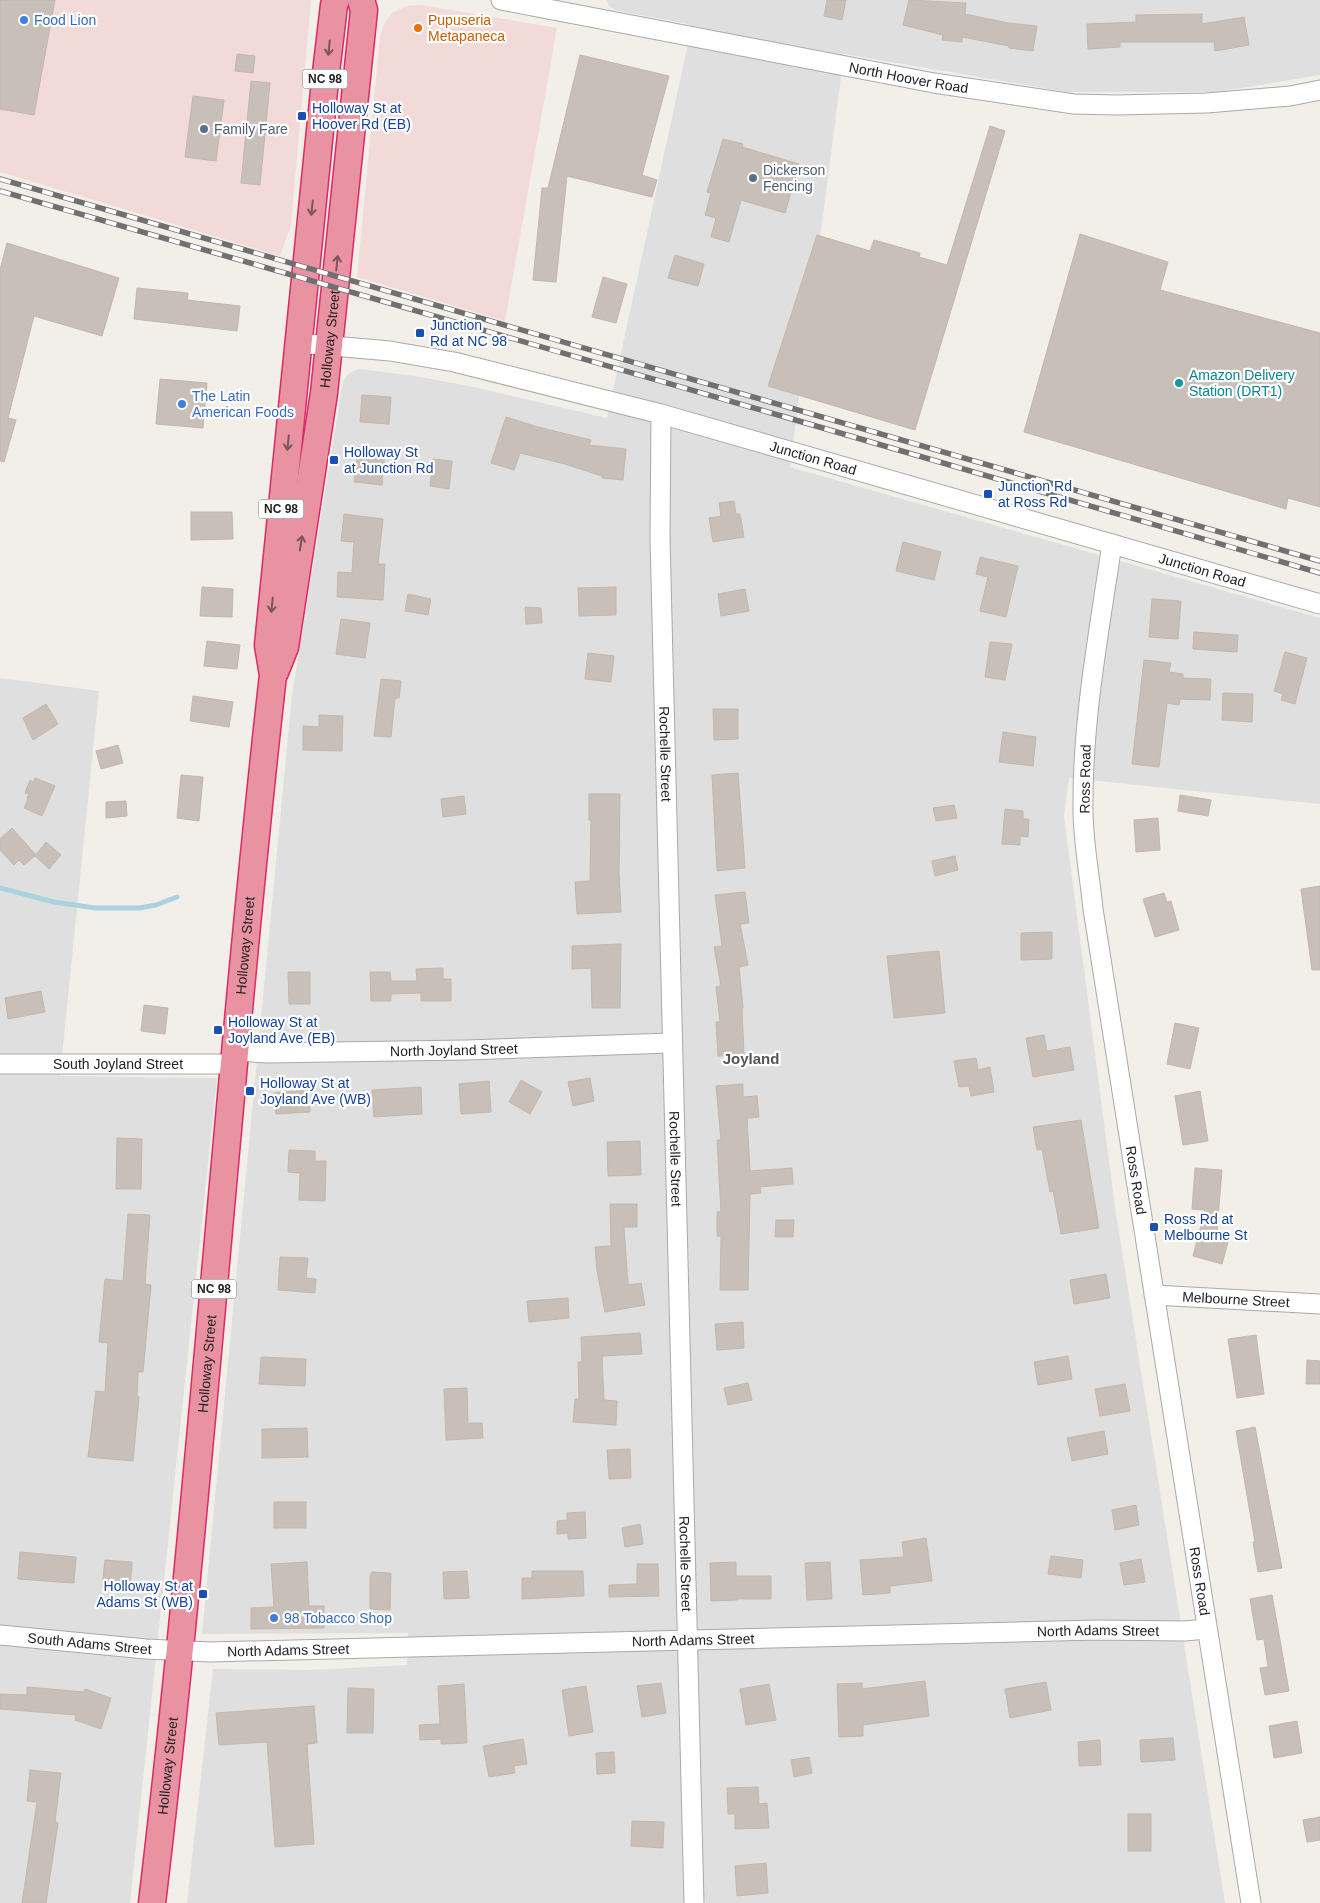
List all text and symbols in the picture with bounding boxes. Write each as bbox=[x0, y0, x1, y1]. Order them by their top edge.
place label: Food Lion bbox=[34, 12, 96, 28]
place label: Pupuseria Metapaneca bbox=[428, 12, 505, 44]
marker: Food Lion bbox=[18, 14, 30, 26]
marker: Pupuseria Metapaneca bbox=[412, 22, 424, 34]
one-way arrow bbox=[324, 39, 334, 55]
street label: North Hoover Road bbox=[848, 59, 969, 96]
road number: NC 98 bbox=[302, 70, 348, 88]
place label: Holloway St at Hoover Rd (EB) bbox=[312, 100, 411, 132]
marker: Holloway St at Hoover Rd (EB) bbox=[296, 110, 308, 122]
place label: Family Fare bbox=[214, 121, 288, 137]
marker: Family Fare bbox=[198, 123, 210, 135]
place label: Dickerson Fencing bbox=[763, 162, 825, 194]
marker: Dickerson Fencing bbox=[747, 172, 759, 184]
one-way arrow bbox=[307, 200, 317, 216]
one-way arrow bbox=[332, 256, 342, 272]
street label: Holloway Street bbox=[317, 289, 343, 389]
place label: Junction Rd at NC 98 bbox=[430, 317, 507, 349]
marker: Junction Rd at NC 98 bbox=[414, 327, 426, 339]
place label: Amazon Delivery Station (DRT1) bbox=[1189, 367, 1295, 399]
marker: Amazon Delivery Station (DRT1) bbox=[1173, 377, 1185, 389]
place label: The Latin American Foods bbox=[192, 388, 294, 420]
marker: The Latin American Foods bbox=[176, 398, 188, 410]
one-way arrow bbox=[283, 435, 293, 451]
street label: Junction Road bbox=[768, 438, 858, 478]
place label: Holloway St at Junction Rd bbox=[344, 444, 434, 476]
marker: Holloway St at Junction Rd bbox=[328, 454, 340, 466]
place label: Junction Rd at Ross Rd bbox=[998, 478, 1072, 510]
marker: Junction Rd at Ross Rd bbox=[982, 488, 994, 500]
road number: NC 98 bbox=[258, 499, 304, 518]
one-way arrow bbox=[297, 535, 307, 551]
street label: Junction Road bbox=[1157, 550, 1248, 590]
one-way arrow bbox=[267, 597, 276, 613]
street label: Rochelle Street bbox=[656, 706, 675, 802]
street label: Ross Road bbox=[1076, 744, 1094, 814]
street label: Holloway Street bbox=[232, 896, 258, 995]
place label: Holloway St at Joyland Ave (EB) bbox=[228, 1014, 335, 1046]
marker: Holloway St at Joyland Ave (EB) bbox=[212, 1024, 224, 1036]
street label: North Joyland Street bbox=[390, 1040, 518, 1059]
district label: Joyland bbox=[723, 1050, 779, 1067]
street label: South Joyland Street bbox=[53, 1056, 183, 1072]
place label: Holloway St at Joyland Ave (WB) bbox=[260, 1075, 371, 1107]
marker: Holloway St at Joyland Ave (WB) bbox=[244, 1085, 256, 1097]
street label: Rochelle Street bbox=[666, 1111, 685, 1207]
street label: Ross Road bbox=[1123, 1145, 1149, 1216]
place label: Ross Rd at Melbourne St bbox=[1164, 1211, 1247, 1243]
marker: Ross Rd at Melbourne St bbox=[1148, 1221, 1160, 1233]
road number: NC 98 bbox=[192, 1280, 236, 1298]
street label: Melbourne Street bbox=[1182, 1289, 1290, 1310]
street label: Holloway Street bbox=[195, 1314, 219, 1413]
street label: Rochelle Street bbox=[676, 1516, 695, 1612]
street label: Ross Road bbox=[1186, 1546, 1213, 1617]
place label: Holloway St at Adams St (WB) bbox=[97, 1578, 193, 1610]
marker: Holloway St at Adams St (WB) bbox=[197, 1588, 209, 1600]
place label: 98 Tobacco Shop bbox=[284, 1610, 392, 1626]
marker: 98 Tobacco Shop bbox=[268, 1612, 280, 1624]
street label: North Adams Street bbox=[1037, 1622, 1159, 1639]
street label: South Adams Street bbox=[27, 1630, 152, 1657]
street label: North Adams Street bbox=[632, 1631, 755, 1650]
street label: North Adams Street bbox=[227, 1641, 350, 1660]
street label: Holloway Street bbox=[154, 1716, 181, 1816]

